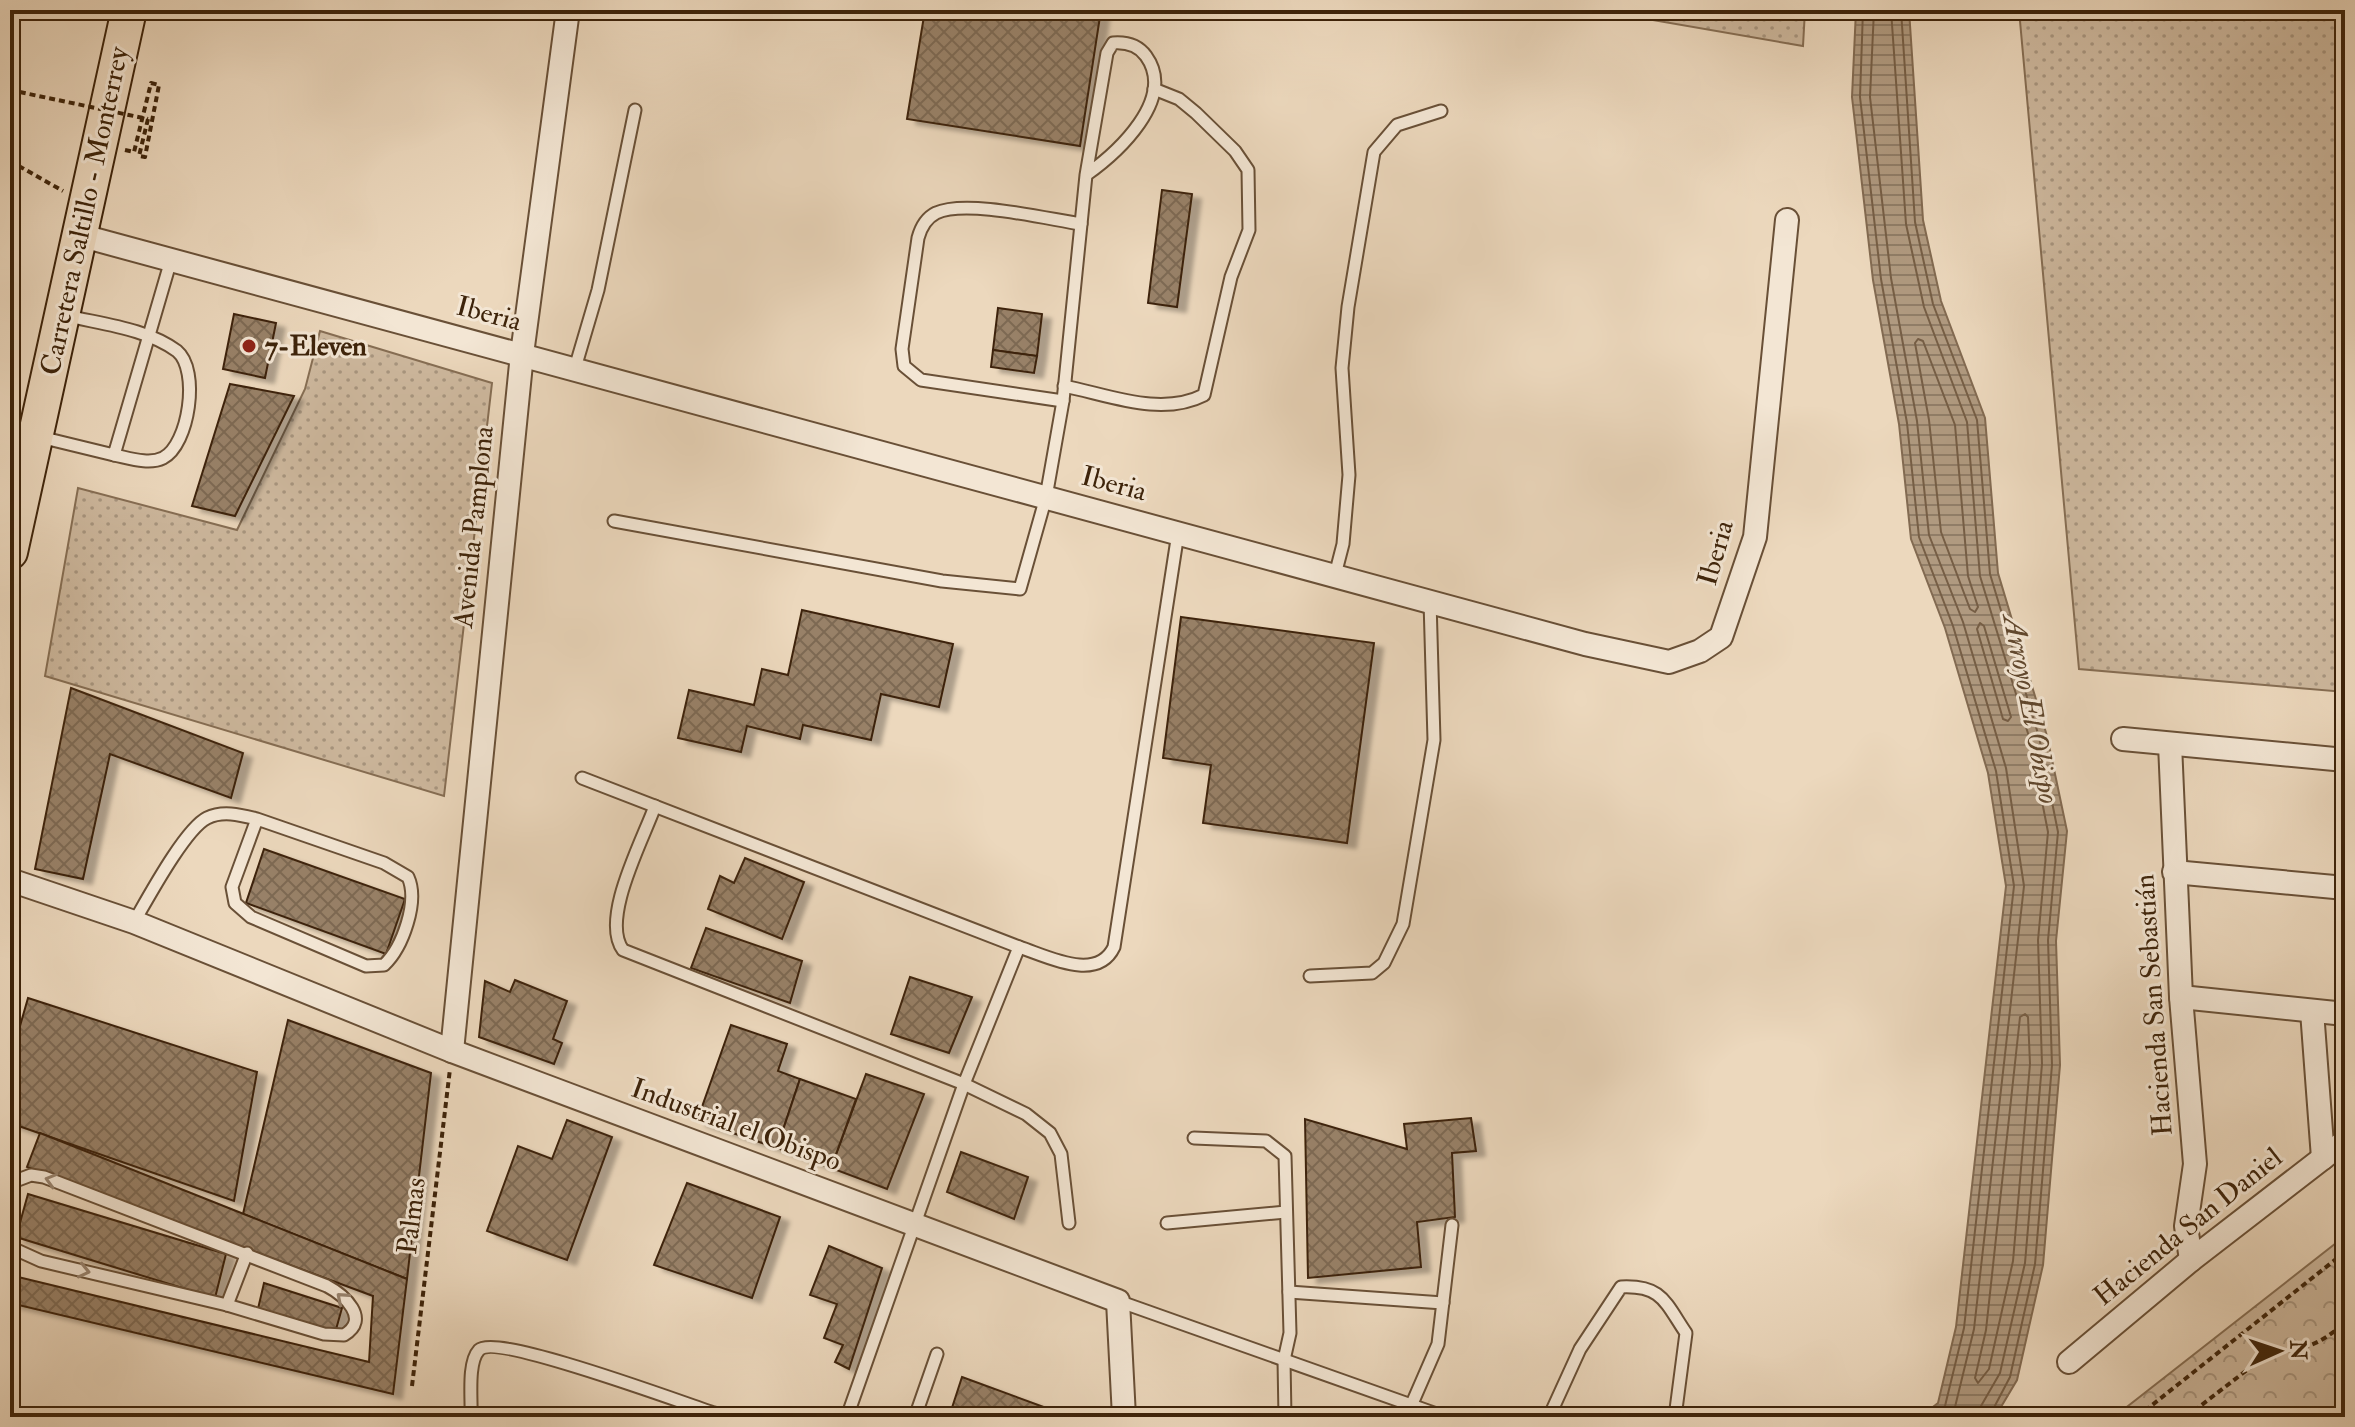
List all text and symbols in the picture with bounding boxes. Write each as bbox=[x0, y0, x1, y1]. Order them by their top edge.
street label: Carretera Saltillo - Monterrey bbox=[33, 43, 137, 378]
street label: Iberia bbox=[453, 289, 526, 340]
place label: 7-Eleven bbox=[265, 329, 367, 364]
marker: 7-Eleven bbox=[240, 337, 258, 355]
street label: Avenida Pamplona bbox=[446, 424, 502, 631]
street label: Iberia bbox=[1078, 459, 1151, 510]
street label: Iberia bbox=[1690, 516, 1742, 590]
water label: Arroyo El Obispo bbox=[1994, 608, 2067, 807]
street label: Hacienda San Sebastián bbox=[2127, 873, 2181, 1137]
street label: Industrial el Obispo bbox=[626, 1071, 846, 1179]
street label: Hacienda San Daniel bbox=[2087, 1140, 2289, 1314]
one-way arrow bbox=[44, 1172, 58, 1189]
street label: Palmas bbox=[390, 1176, 434, 1256]
one-way arrow bbox=[76, 1261, 90, 1278]
one-way arrow bbox=[337, 1293, 352, 1308]
north arrow bbox=[2239, 1311, 2319, 1391]
text: N bbox=[2283, 1338, 2312, 1361]

